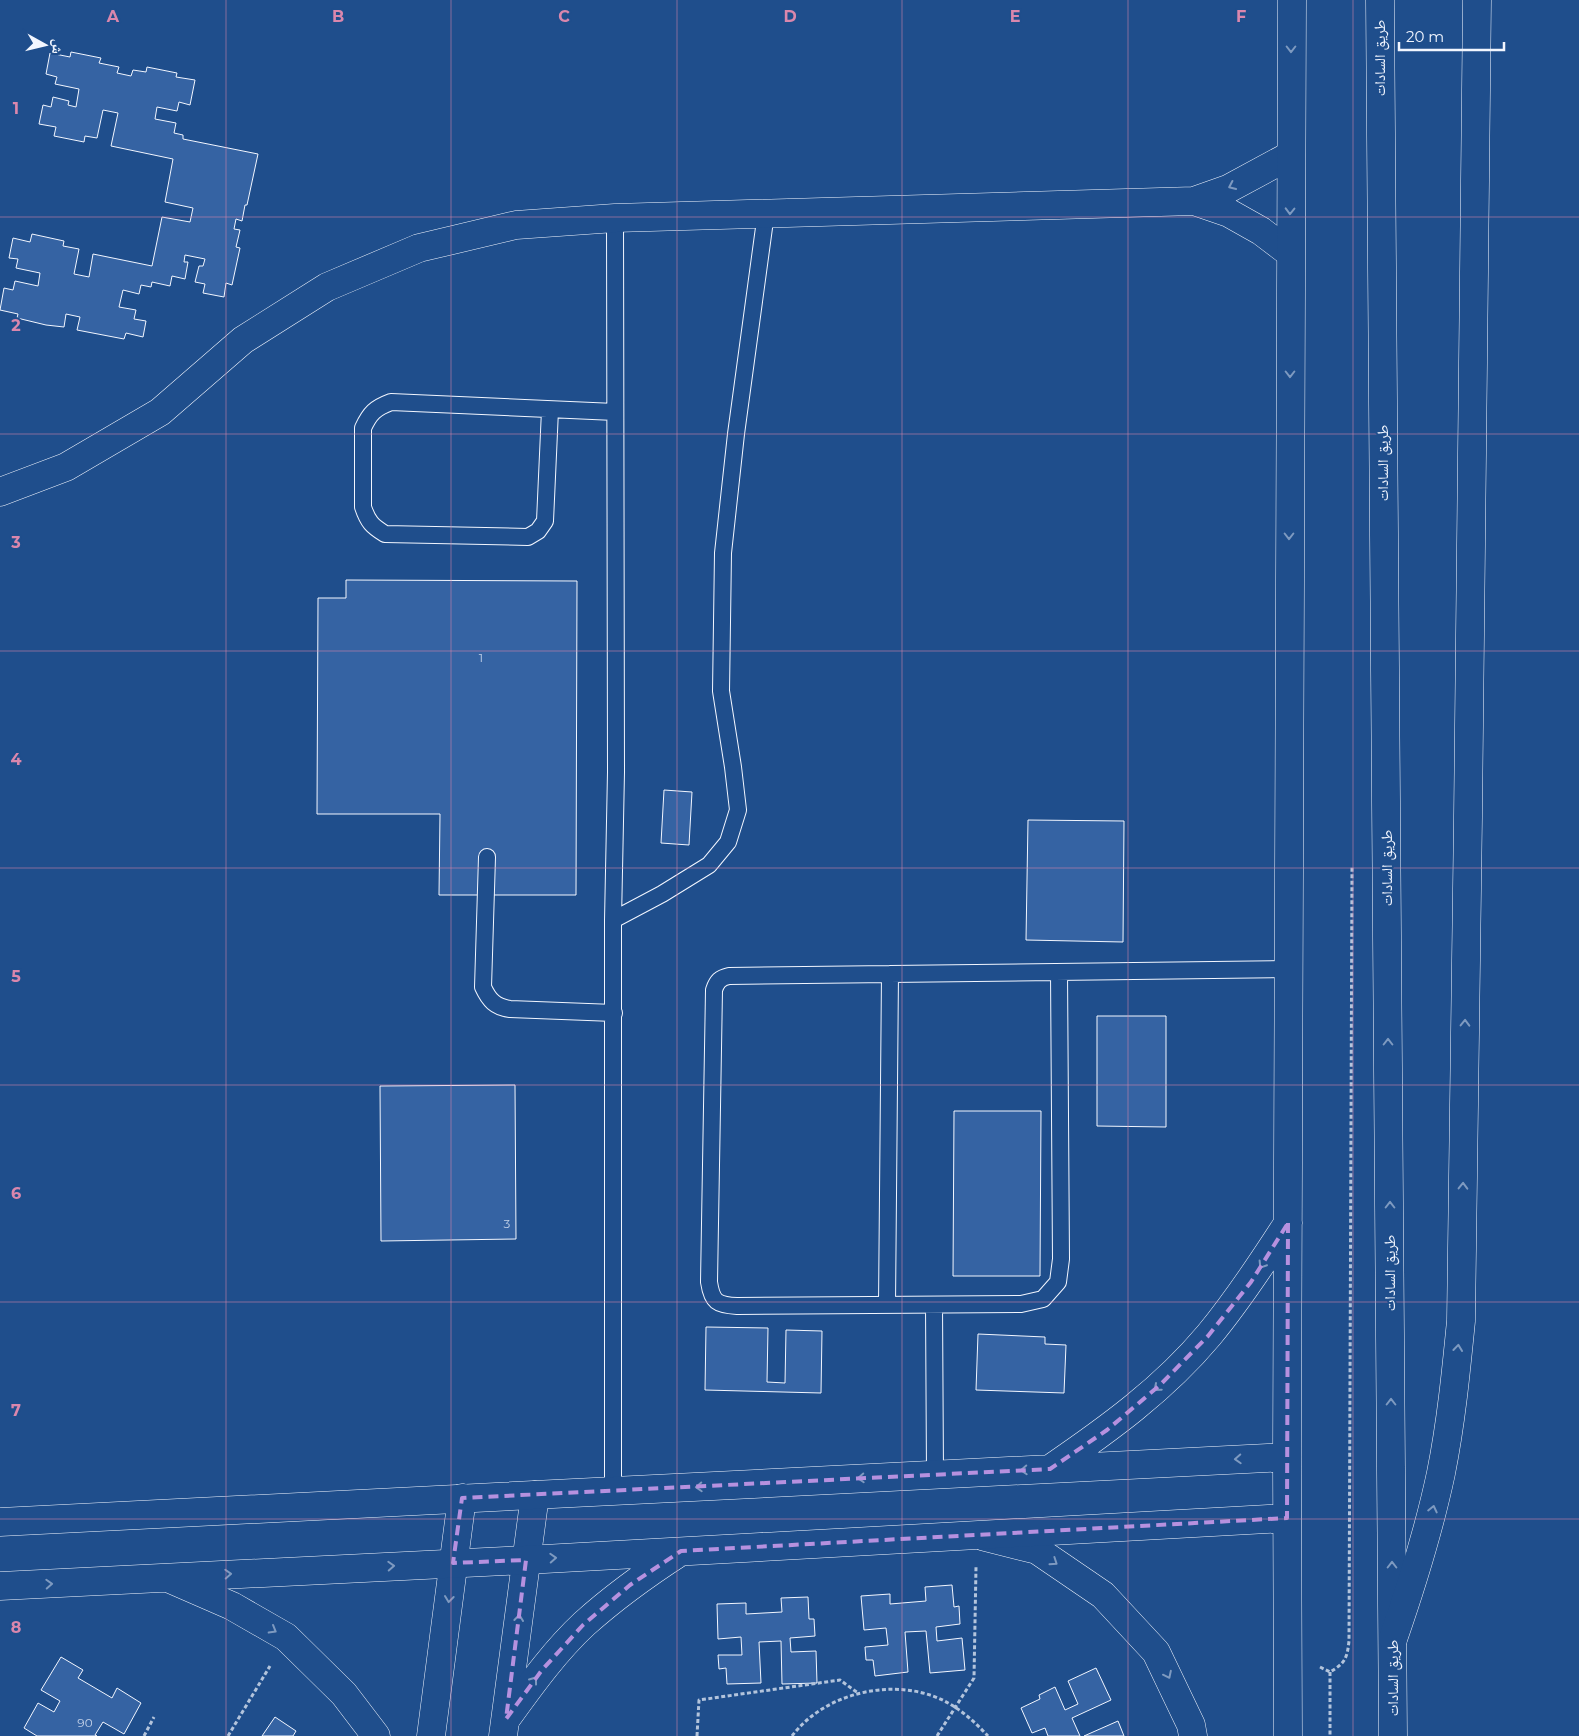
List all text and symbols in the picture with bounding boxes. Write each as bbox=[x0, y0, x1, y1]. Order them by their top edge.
text: A bbox=[106, 7, 120, 26]
text: B bbox=[332, 7, 344, 26]
text: C bbox=[558, 7, 570, 26]
text: D bbox=[783, 7, 797, 26]
text: E bbox=[1010, 7, 1020, 26]
text: F bbox=[1236, 7, 1246, 26]
north arrow bbox=[20, 20, 70, 70]
street label: طريق السادات bbox=[1370, 20, 1390, 96]
scale bar bbox=[1399, 20, 1504, 52]
text: 20 m bbox=[1406, 27, 1444, 46]
text: ش bbox=[48, 38, 68, 56]
one-way arrow bbox=[1286, 45, 1297, 53]
text: 1 bbox=[13, 99, 19, 118]
one-way arrow bbox=[1229, 180, 1238, 190]
one-way arrow bbox=[1285, 208, 1295, 215]
text: 2 bbox=[11, 316, 21, 335]
one-way arrow bbox=[1285, 370, 1295, 378]
street label: طريق السادات bbox=[1373, 425, 1393, 501]
one-way arrow bbox=[1284, 532, 1294, 540]
text: 3 bbox=[10, 533, 21, 552]
house number: 1 bbox=[479, 650, 483, 665]
text: 4 bbox=[10, 750, 22, 769]
street label: طريق السادات bbox=[1377, 830, 1397, 906]
text: 5 bbox=[11, 967, 21, 986]
one-way arrow bbox=[1460, 1019, 1470, 1027]
one-way arrow bbox=[1383, 1038, 1393, 1046]
one-way arrow bbox=[1458, 1182, 1468, 1190]
text: 6 bbox=[11, 1184, 21, 1203]
one-way arrow bbox=[1384, 1201, 1395, 1209]
house number: 3 bbox=[504, 1216, 511, 1231]
street label: طريق السادات bbox=[1380, 1235, 1400, 1311]
one-way arrow bbox=[1258, 1259, 1268, 1268]
one-way arrow bbox=[1453, 1344, 1464, 1352]
one-way arrow bbox=[1153, 1382, 1162, 1391]
one-way arrow bbox=[1386, 1398, 1396, 1406]
text: 7 bbox=[11, 1401, 21, 1420]
one-way arrow bbox=[1234, 1454, 1242, 1465]
one-way arrow bbox=[1019, 1465, 1027, 1475]
one-way arrow bbox=[857, 1473, 865, 1484]
one-way arrow bbox=[695, 1481, 703, 1492]
one-way arrow bbox=[1427, 1504, 1438, 1513]
one-way arrow bbox=[549, 1553, 557, 1564]
one-way arrow bbox=[1049, 1556, 1058, 1565]
one-way arrow bbox=[387, 1560, 395, 1571]
one-way arrow bbox=[1387, 1561, 1398, 1569]
one-way arrow bbox=[225, 1569, 233, 1580]
one-way arrow bbox=[45, 1578, 53, 1589]
one-way arrow bbox=[444, 1594, 454, 1603]
one-way arrow bbox=[513, 1614, 524, 1622]
text: 8 bbox=[11, 1618, 21, 1637]
one-way arrow bbox=[268, 1624, 277, 1634]
street label: طريق السادات bbox=[1383, 1640, 1403, 1716]
one-way arrow bbox=[1161, 1670, 1172, 1679]
one-way arrow bbox=[529, 1677, 537, 1686]
house number: 90 bbox=[77, 1715, 93, 1730]

